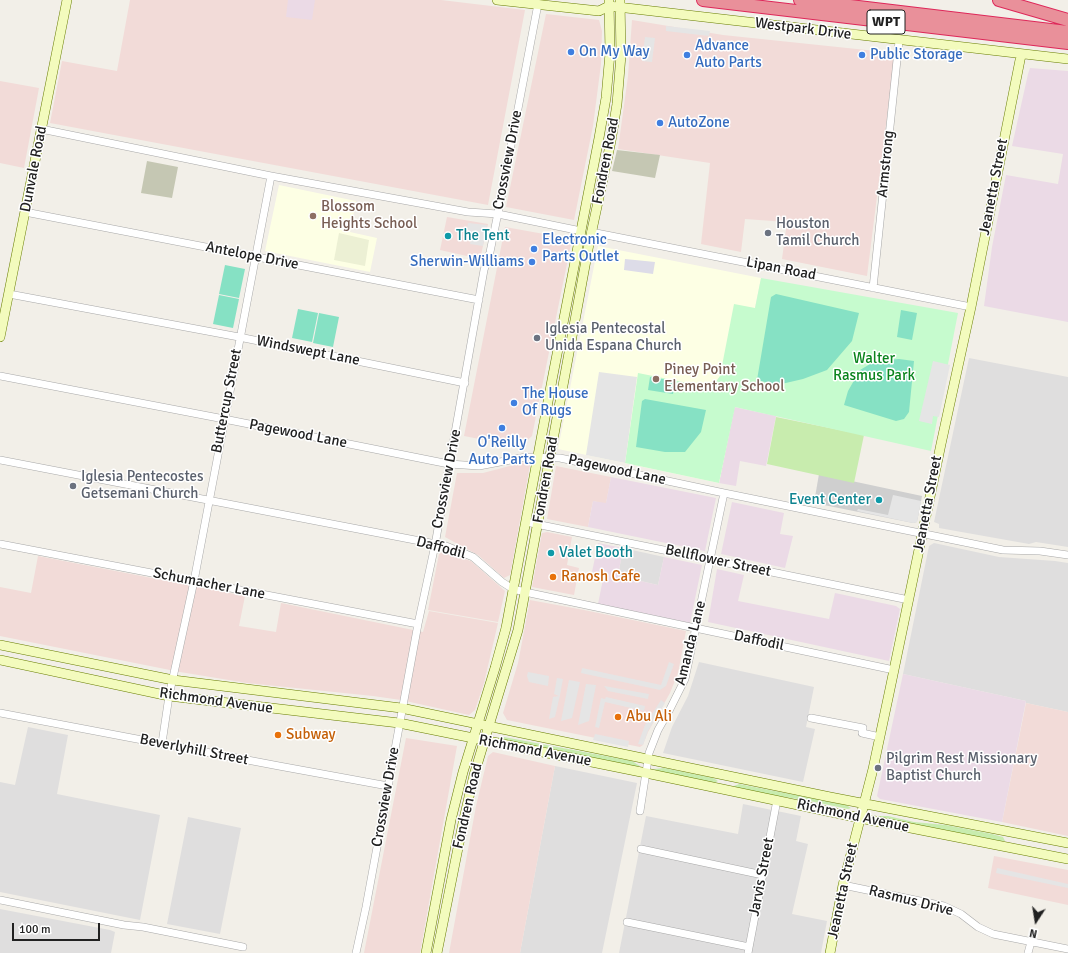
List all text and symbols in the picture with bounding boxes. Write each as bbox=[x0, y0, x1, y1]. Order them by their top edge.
road number: WPT bbox=[867, 10, 905, 34]
street label: Westpark Drive bbox=[754, 14, 852, 44]
place label: Advance Auto Parts bbox=[695, 37, 762, 72]
place label: On My Way bbox=[579, 43, 649, 61]
place label: Public Storage bbox=[870, 46, 963, 64]
marker: On My Way bbox=[566, 47, 576, 57]
marker: Advance Auto Parts bbox=[682, 50, 692, 60]
marker: Public Storage bbox=[857, 50, 867, 60]
street label: Crossview Drive bbox=[490, 109, 526, 211]
place label: AutoZone bbox=[668, 114, 730, 132]
street label: Fondren Road bbox=[589, 116, 623, 206]
marker: AutoZone bbox=[655, 118, 665, 128]
street label: Dunvale Road bbox=[17, 124, 51, 214]
street label: Armstrong bbox=[874, 129, 898, 199]
street label: Jeanetta Street bbox=[976, 137, 1012, 237]
place label: Blossom Heights School bbox=[321, 198, 417, 233]
marker: Blossom Heights School bbox=[308, 211, 318, 221]
place label: Houston Tamil Church bbox=[776, 215, 860, 250]
place label: The Tent bbox=[456, 227, 509, 245]
marker: Houston Tamil Church bbox=[763, 228, 773, 238]
marker: The Tent bbox=[443, 231, 453, 241]
place label: Electronic Parts Outlet bbox=[542, 231, 619, 266]
street label: Antelope Drive bbox=[204, 238, 300, 274]
marker: Electronic Parts Outlet bbox=[529, 244, 539, 254]
place label: Sherwin-Williams bbox=[410, 253, 524, 271]
street label: Lipan Road bbox=[745, 253, 817, 285]
marker: Sherwin-Williams bbox=[527, 257, 537, 267]
place label: Iglesia Pentecostal Unida Espana Church bbox=[545, 320, 682, 355]
street label: Windswept Lane bbox=[255, 332, 361, 370]
marker: Iglesia Pentecostal Unida Espana Church bbox=[532, 333, 542, 343]
street label: Buttercup Street bbox=[208, 347, 246, 455]
park label: Walter Rasmus Park bbox=[833, 350, 915, 385]
place label: Piney Point Elementary School bbox=[664, 361, 785, 396]
marker: Piney Point Elementary School bbox=[651, 374, 661, 384]
place label: The House Of Rugs bbox=[522, 385, 589, 420]
marker: The House Of Rugs bbox=[509, 398, 519, 408]
street label: Pagewood Lane bbox=[247, 416, 349, 452]
marker: O'Reilly Auto Parts bbox=[497, 423, 507, 433]
street label: Crossview Drive bbox=[429, 428, 465, 530]
place label: O'Reilly Auto Parts bbox=[469, 434, 535, 469]
street label: Fondren Road bbox=[530, 435, 562, 525]
street label: Pagewood Lane bbox=[566, 451, 668, 489]
street label: Jeanetta Street bbox=[910, 454, 946, 554]
place label: Iglesia Pentecostes Getsemani Church bbox=[81, 468, 204, 503]
marker: Iglesia Pentecostes Getsemani Church bbox=[68, 481, 78, 491]
place label: Event Center bbox=[789, 491, 871, 509]
marker: Event Center bbox=[874, 495, 884, 505]
street label: Daffodil bbox=[414, 533, 468, 563]
street label: Bellflower Street bbox=[663, 541, 773, 581]
place label: Valet Booth bbox=[559, 544, 633, 562]
marker: Valet Booth bbox=[546, 548, 556, 558]
street label: Schumacher Lane bbox=[151, 564, 267, 604]
place label: Ranosh Cafe bbox=[561, 568, 640, 586]
marker: Ranosh Cafe bbox=[548, 572, 558, 582]
street label: Amanda Lane bbox=[672, 599, 710, 687]
street label: Daffodil bbox=[732, 627, 786, 655]
street label: Richmond Avenue bbox=[158, 684, 274, 718]
place label: Abu Ali bbox=[626, 708, 672, 726]
marker: Abu Ali bbox=[613, 712, 623, 722]
place label: Subway bbox=[286, 726, 336, 744]
marker: Subway bbox=[273, 730, 283, 740]
street label: Beverlyhill Street bbox=[138, 731, 250, 769]
street label: Richmond Avenue bbox=[477, 731, 593, 771]
street label: Crossview Drive bbox=[368, 746, 404, 848]
place label: Pilgrim Rest Missionary Baptist Church bbox=[886, 750, 1037, 785]
street label: Fondren Road bbox=[449, 761, 487, 851]
marker: Pilgrim Rest Missionary Baptist Church bbox=[873, 763, 883, 773]
street label: Richmond Avenue bbox=[795, 795, 911, 837]
street label: Jarvis Street bbox=[746, 836, 778, 918]
street label: Jeanetta Street bbox=[824, 841, 862, 941]
street label: Rasmus Drive bbox=[867, 882, 955, 920]
north arrow bbox=[1016, 901, 1056, 941]
scale bar bbox=[14, 915, 102, 941]
text: 100 m bbox=[19, 922, 51, 937]
text: N bbox=[1028, 926, 1038, 940]

